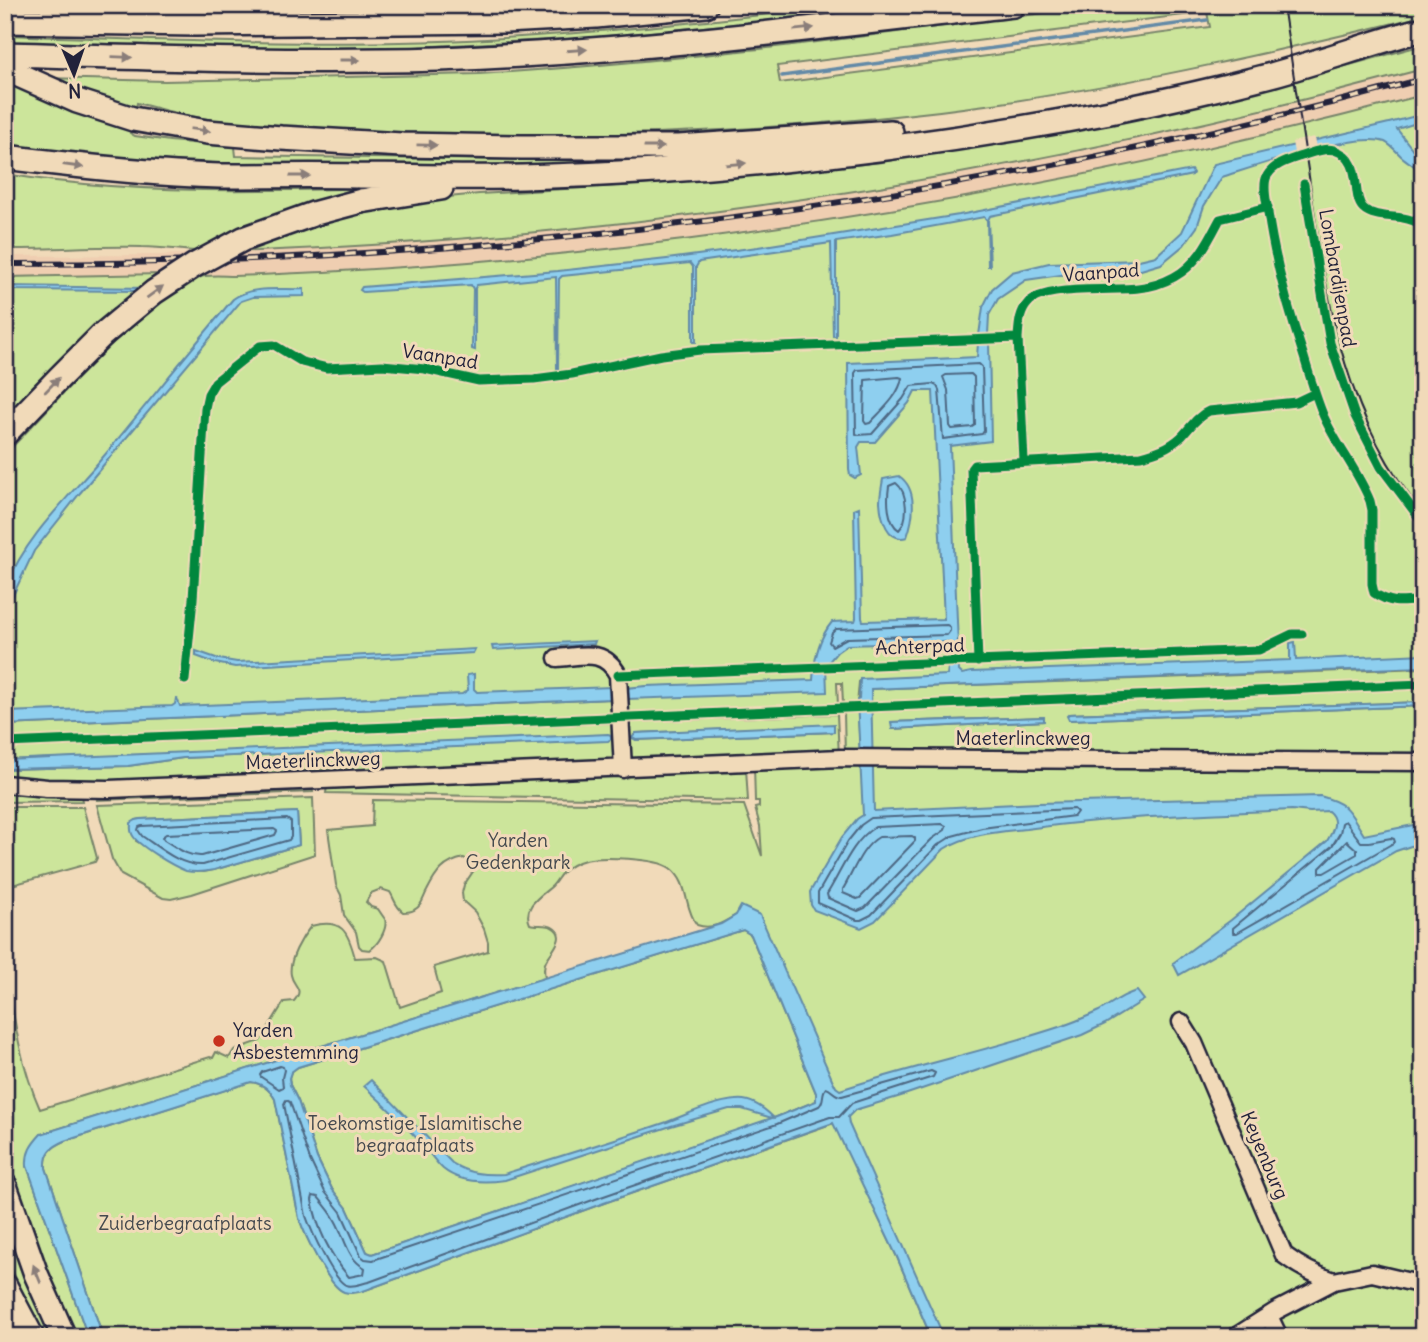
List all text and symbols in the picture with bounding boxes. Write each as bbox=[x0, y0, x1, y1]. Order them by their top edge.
one-way arrow bbox=[793, 23, 815, 34]
north arrow bbox=[38, 38, 108, 108]
one-way arrow bbox=[566, 44, 588, 55]
one-way arrow bbox=[112, 52, 134, 63]
one-way arrow bbox=[339, 54, 361, 66]
text: N bbox=[68, 79, 82, 103]
one-way arrow bbox=[189, 125, 211, 136]
one-way arrow bbox=[416, 139, 438, 151]
one-way arrow bbox=[644, 141, 666, 153]
one-way arrow bbox=[725, 158, 747, 169]
one-way arrow bbox=[62, 161, 84, 172]
one-way arrow bbox=[289, 170, 311, 182]
street label: Lombardijenpad bbox=[1314, 207, 1362, 349]
street label: Vaanpad bbox=[1062, 257, 1140, 287]
one-way arrow bbox=[146, 285, 164, 299]
street label: Vaanpad bbox=[400, 338, 480, 374]
one-way arrow bbox=[44, 376, 61, 393]
street label: Achterpad bbox=[875, 632, 965, 660]
street label: Maeterlinckweg bbox=[955, 726, 1091, 750]
street label: Maeterlinckweg bbox=[245, 746, 381, 774]
park label: Yarden Gedenkpark bbox=[465, 828, 571, 874]
place label: Yarden Asbestemming bbox=[233, 1018, 359, 1064]
marker: Yarden Asbestemming bbox=[211, 1033, 227, 1049]
street label: Keyenburg bbox=[1236, 1107, 1294, 1203]
park label: Toekomstige Islamitische begraafplaats bbox=[308, 1111, 522, 1157]
park label: Zuiderbegraafplaats bbox=[98, 1211, 272, 1235]
one-way arrow bbox=[31, 1264, 42, 1285]

